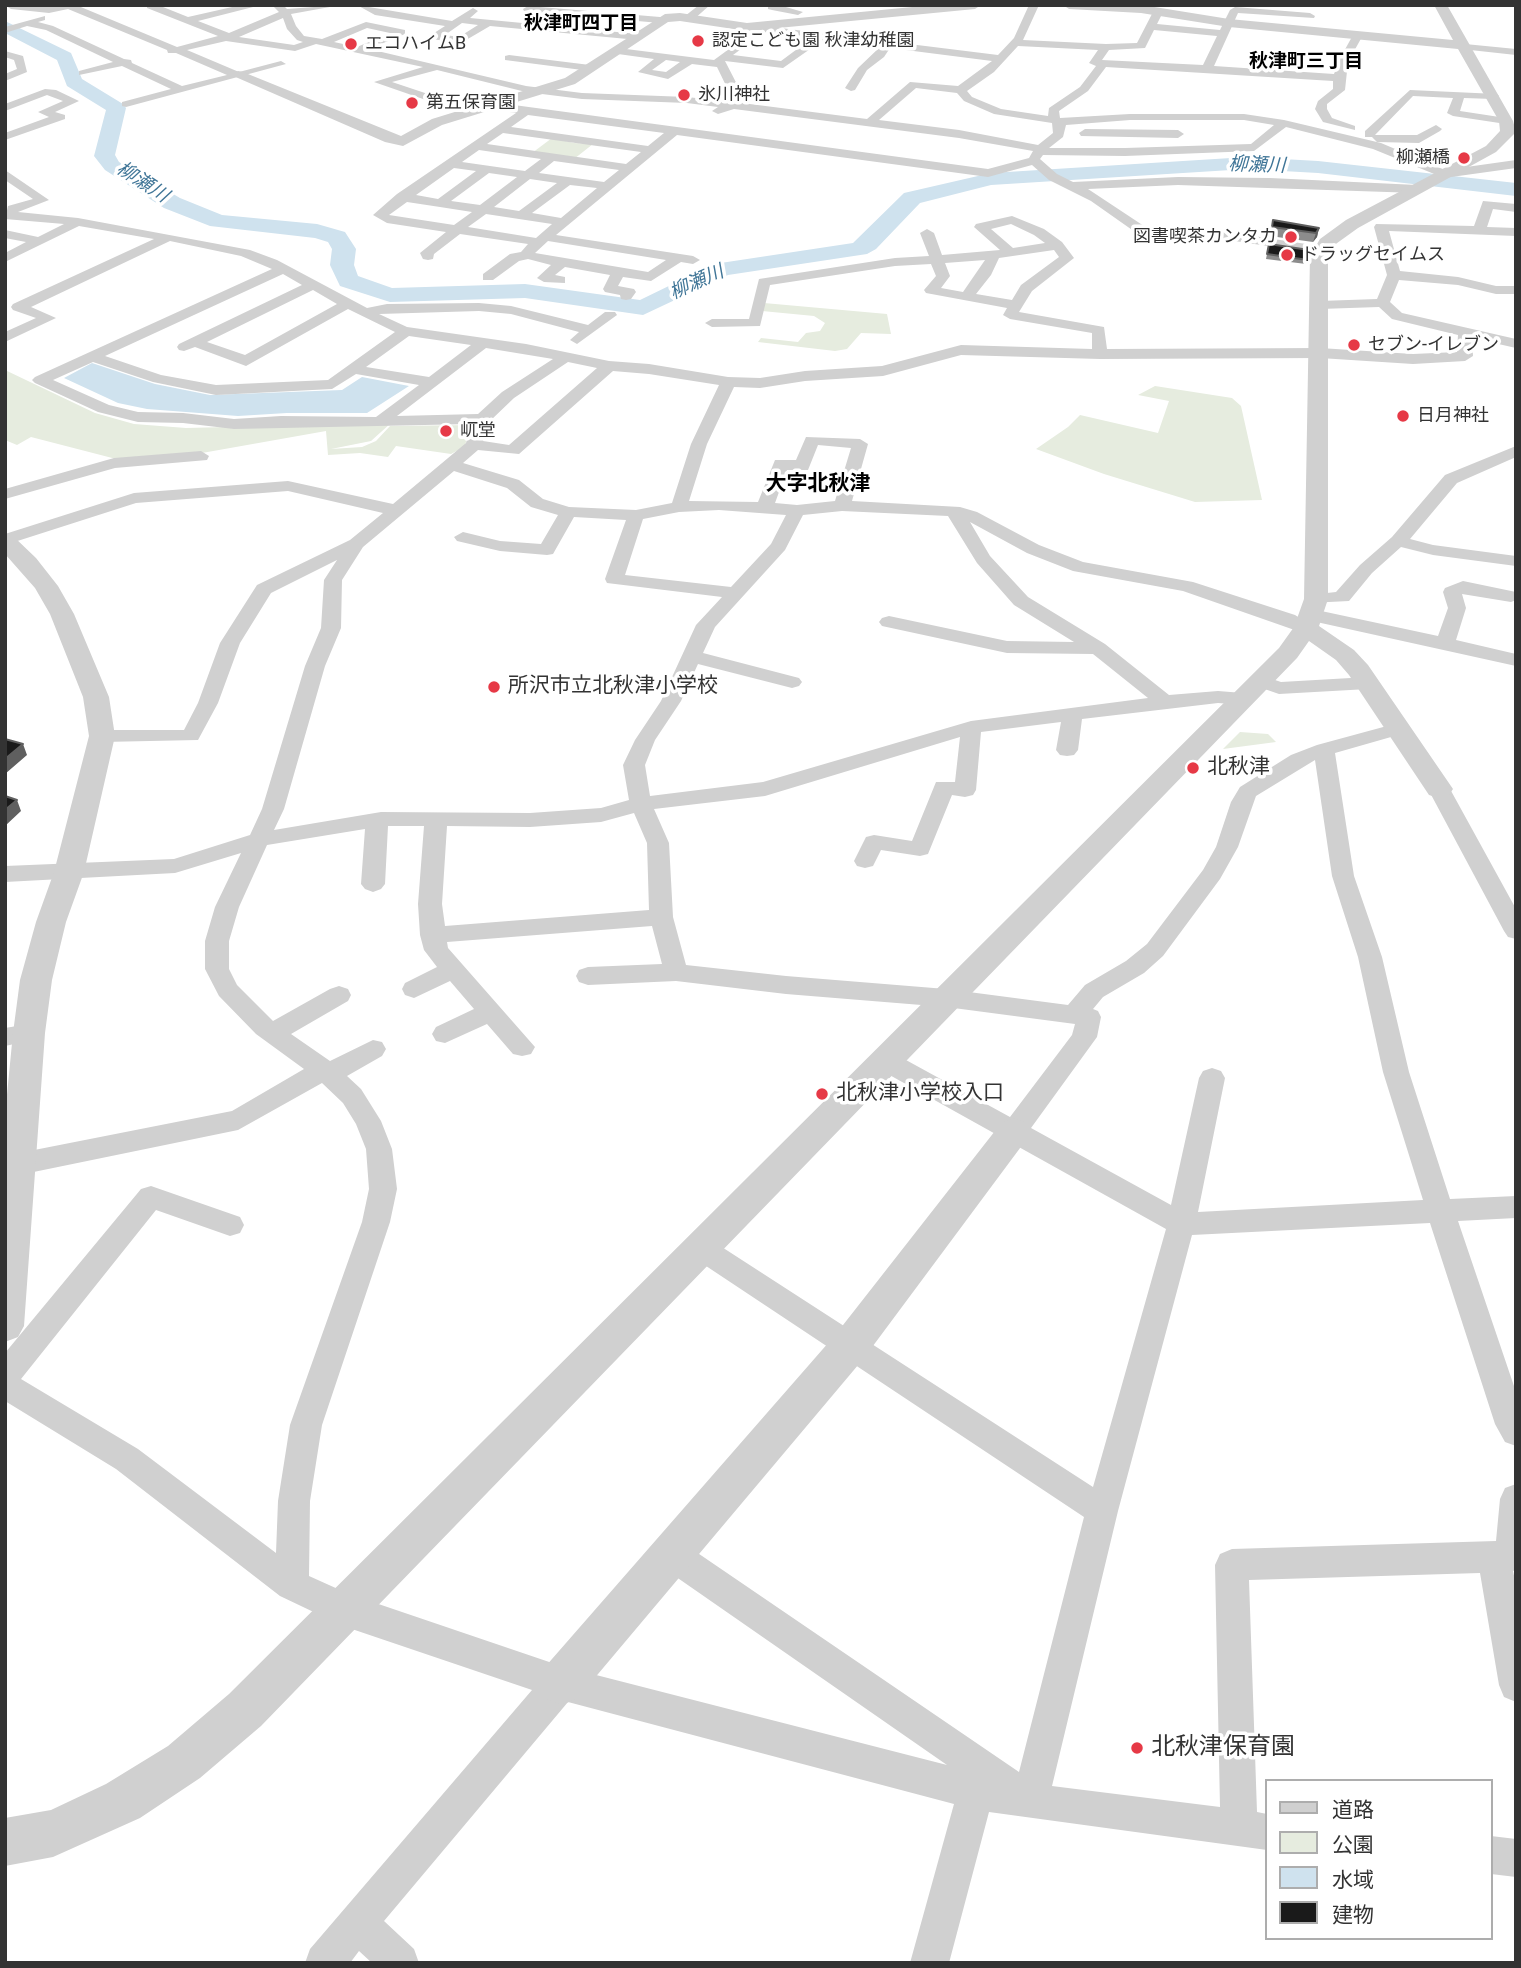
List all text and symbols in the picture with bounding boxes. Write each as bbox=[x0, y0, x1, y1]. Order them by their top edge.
district label: 秋津町四丁目 bbox=[524, 13, 638, 35]
place label: 認定こども園 秋津幼稚園 bbox=[712, 30, 914, 52]
place label: エコハイムB bbox=[365, 33, 466, 55]
marker: 認定こども園 秋津幼稚園 bbox=[690, 33, 706, 49]
marker: エコハイムB bbox=[343, 36, 359, 52]
district label: 秋津町三丁目 bbox=[1249, 51, 1363, 73]
place label: 氷川神社 bbox=[698, 84, 770, 106]
marker: 氷川神社 bbox=[676, 87, 692, 103]
place label: 第五保育園 bbox=[426, 92, 516, 114]
marker: 第五保育園 bbox=[404, 95, 420, 111]
place label: 柳瀬橋 bbox=[1396, 147, 1450, 169]
marker: 柳瀬橋 bbox=[1456, 150, 1472, 166]
water label: 柳瀬川 bbox=[1228, 154, 1286, 178]
water label: 柳瀬川 bbox=[112, 158, 172, 208]
place label: 図書喫茶カンタカ bbox=[1133, 226, 1277, 248]
marker: 図書喫茶カンタカ bbox=[1283, 229, 1299, 245]
place label: ドラッグセイムス bbox=[1301, 244, 1445, 266]
marker: ドラッグセイムス bbox=[1279, 247, 1295, 263]
water label: 柳瀬川 bbox=[666, 261, 728, 305]
place label: セブン-イレブン bbox=[1368, 334, 1499, 356]
marker: セブン-イレブン bbox=[1346, 337, 1362, 353]
place label: 日月神社 bbox=[1417, 405, 1489, 427]
marker: 日月神社 bbox=[1395, 408, 1411, 424]
place label: 屼堂 bbox=[460, 420, 496, 442]
marker: 屼堂 bbox=[438, 423, 454, 439]
district label: 大字北秋津 bbox=[766, 472, 870, 498]
place label: 所沢市立北秋津小学校 bbox=[508, 674, 718, 700]
marker: 所沢市立北秋津小学校 bbox=[486, 679, 502, 695]
place label: 北秋津 bbox=[1207, 755, 1270, 781]
marker: 北秋津 bbox=[1185, 760, 1201, 776]
place label: 北秋津小学校入口 bbox=[836, 1081, 1004, 1107]
marker: 北秋津小学校入口 bbox=[814, 1086, 830, 1102]
place label: 北秋津保育園 bbox=[1151, 1734, 1295, 1762]
marker: 北秋津保育園 bbox=[1129, 1740, 1145, 1756]
legend bbox=[1266, 1779, 1493, 1940]
text: 道路 bbox=[1332, 1798, 1374, 1822]
text: 公園 bbox=[1332, 1833, 1374, 1857]
text: 水域 bbox=[1332, 1868, 1374, 1892]
text: 建物 bbox=[1332, 1903, 1374, 1927]

